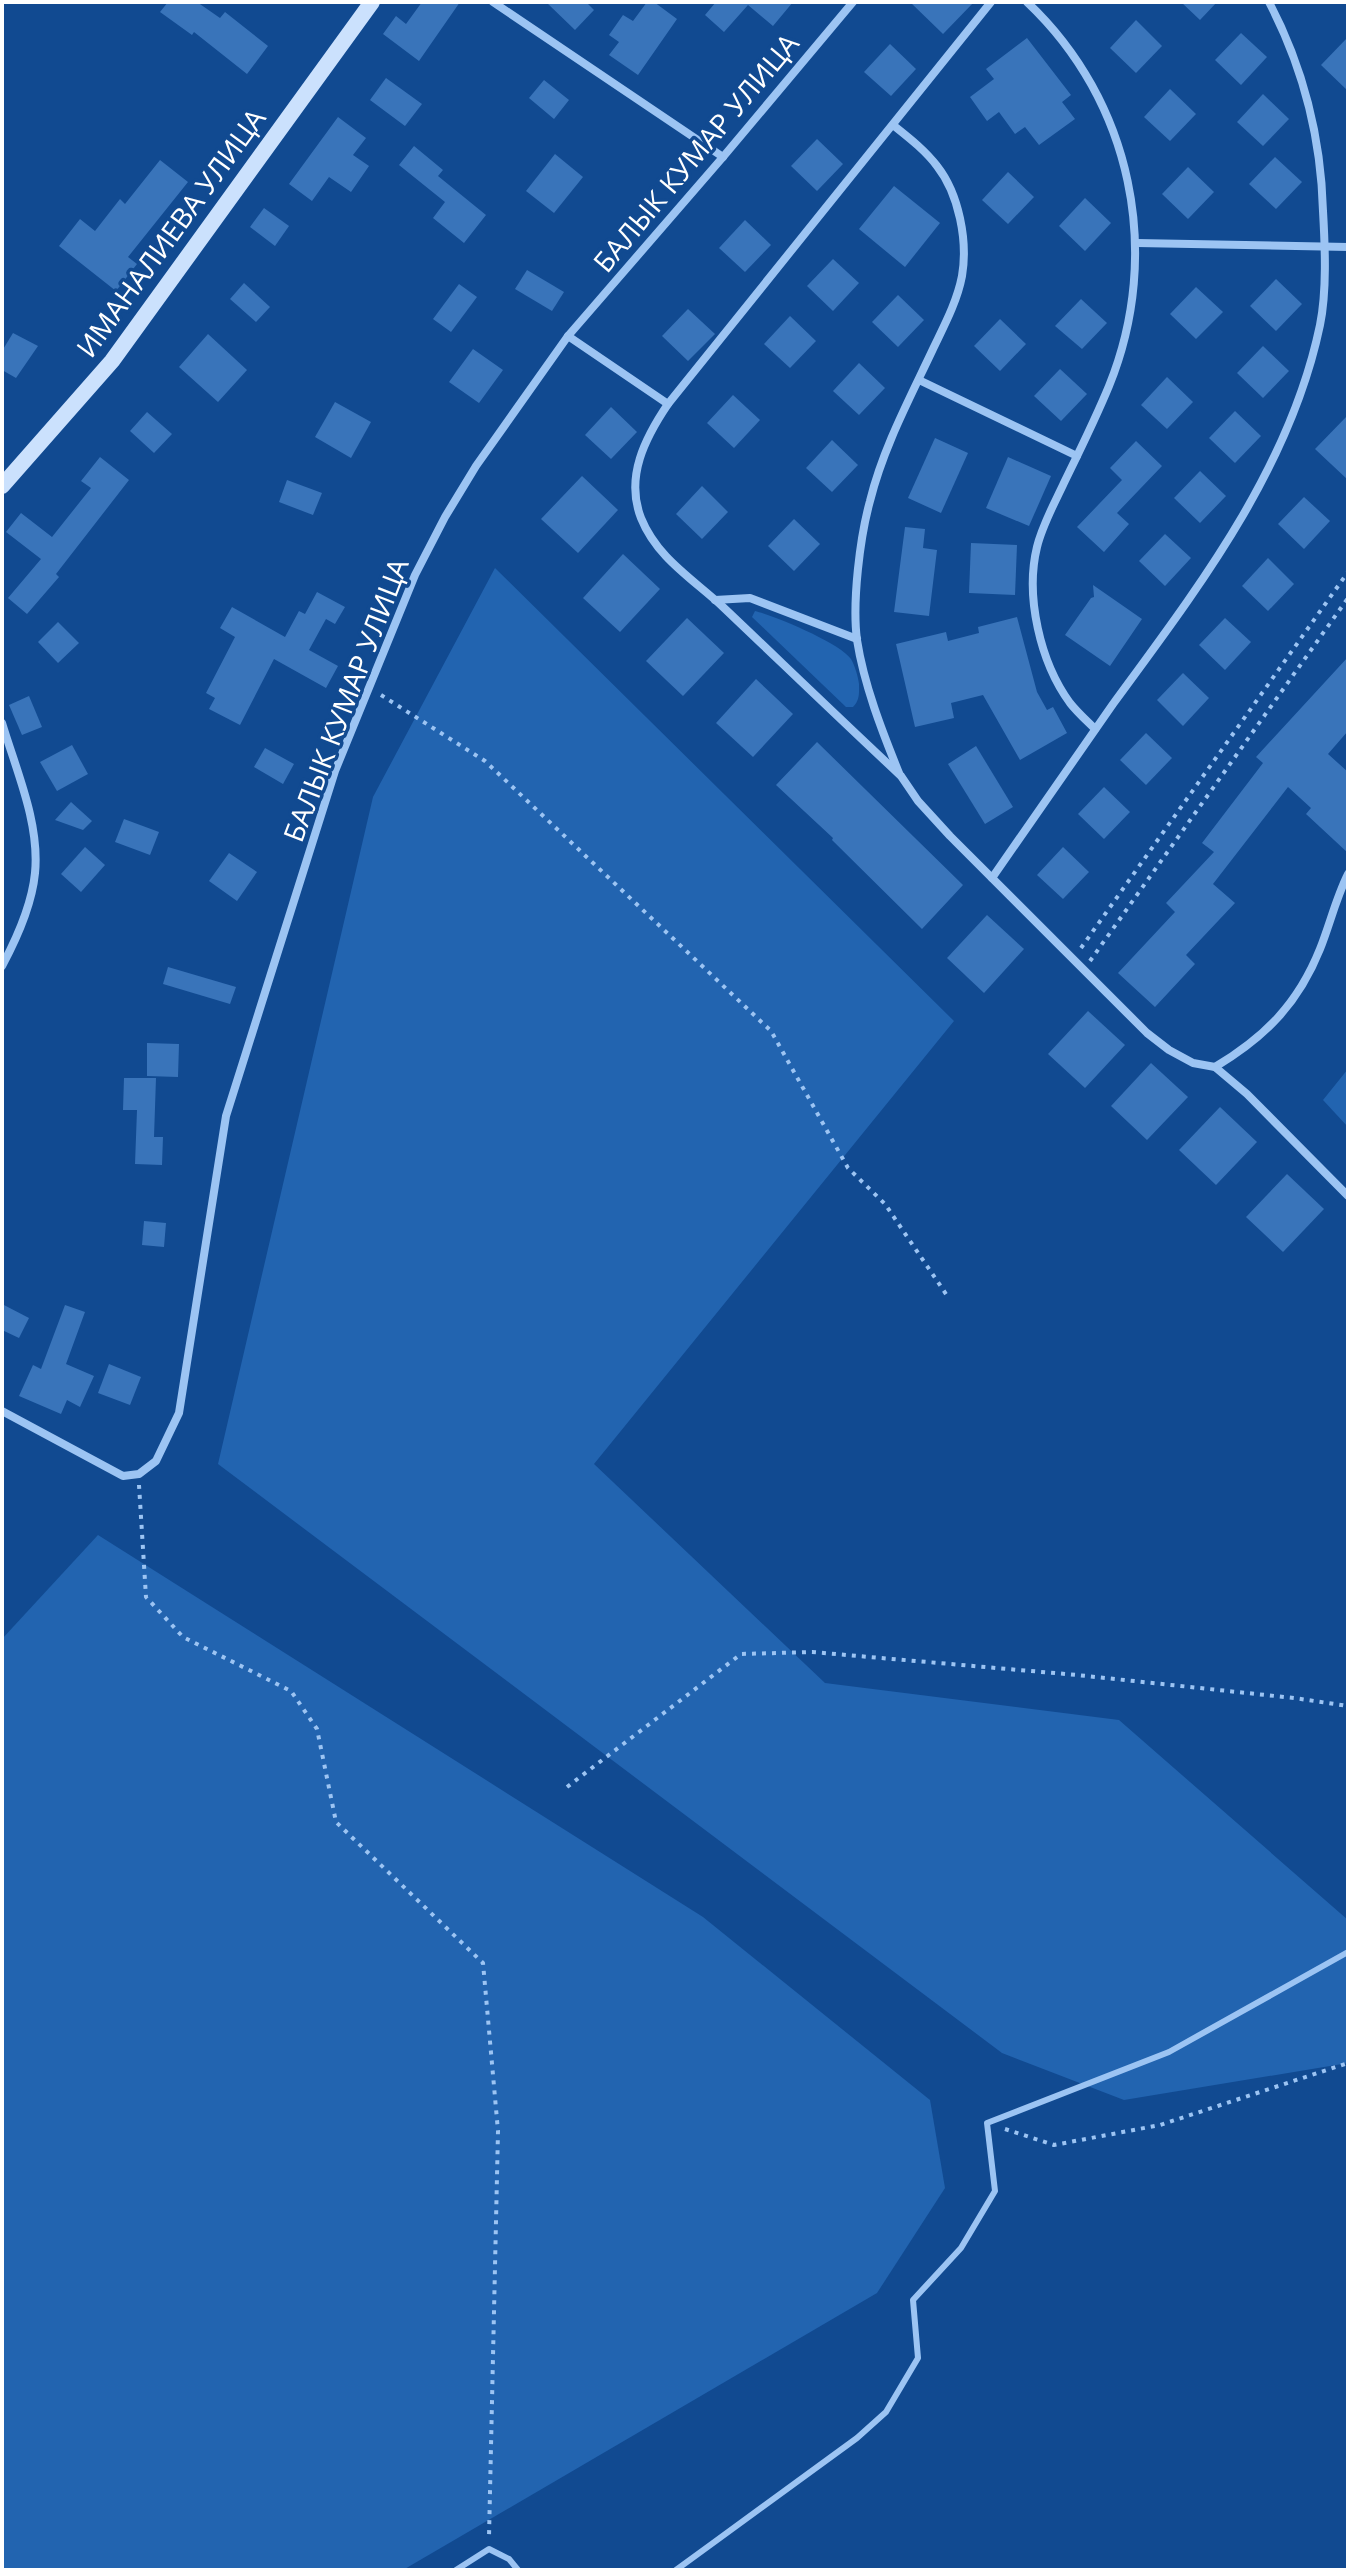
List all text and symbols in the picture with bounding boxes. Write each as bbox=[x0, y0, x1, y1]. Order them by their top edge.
street label: БАЛЫК КУМАР УЛИЦА bbox=[584, 25, 807, 280]
street label: ИМАНАЛИЕВА УЛИЦА bbox=[67, 100, 274, 364]
street label: БАЛЫК КУМАР УЛИЦА bbox=[273, 552, 417, 847]

